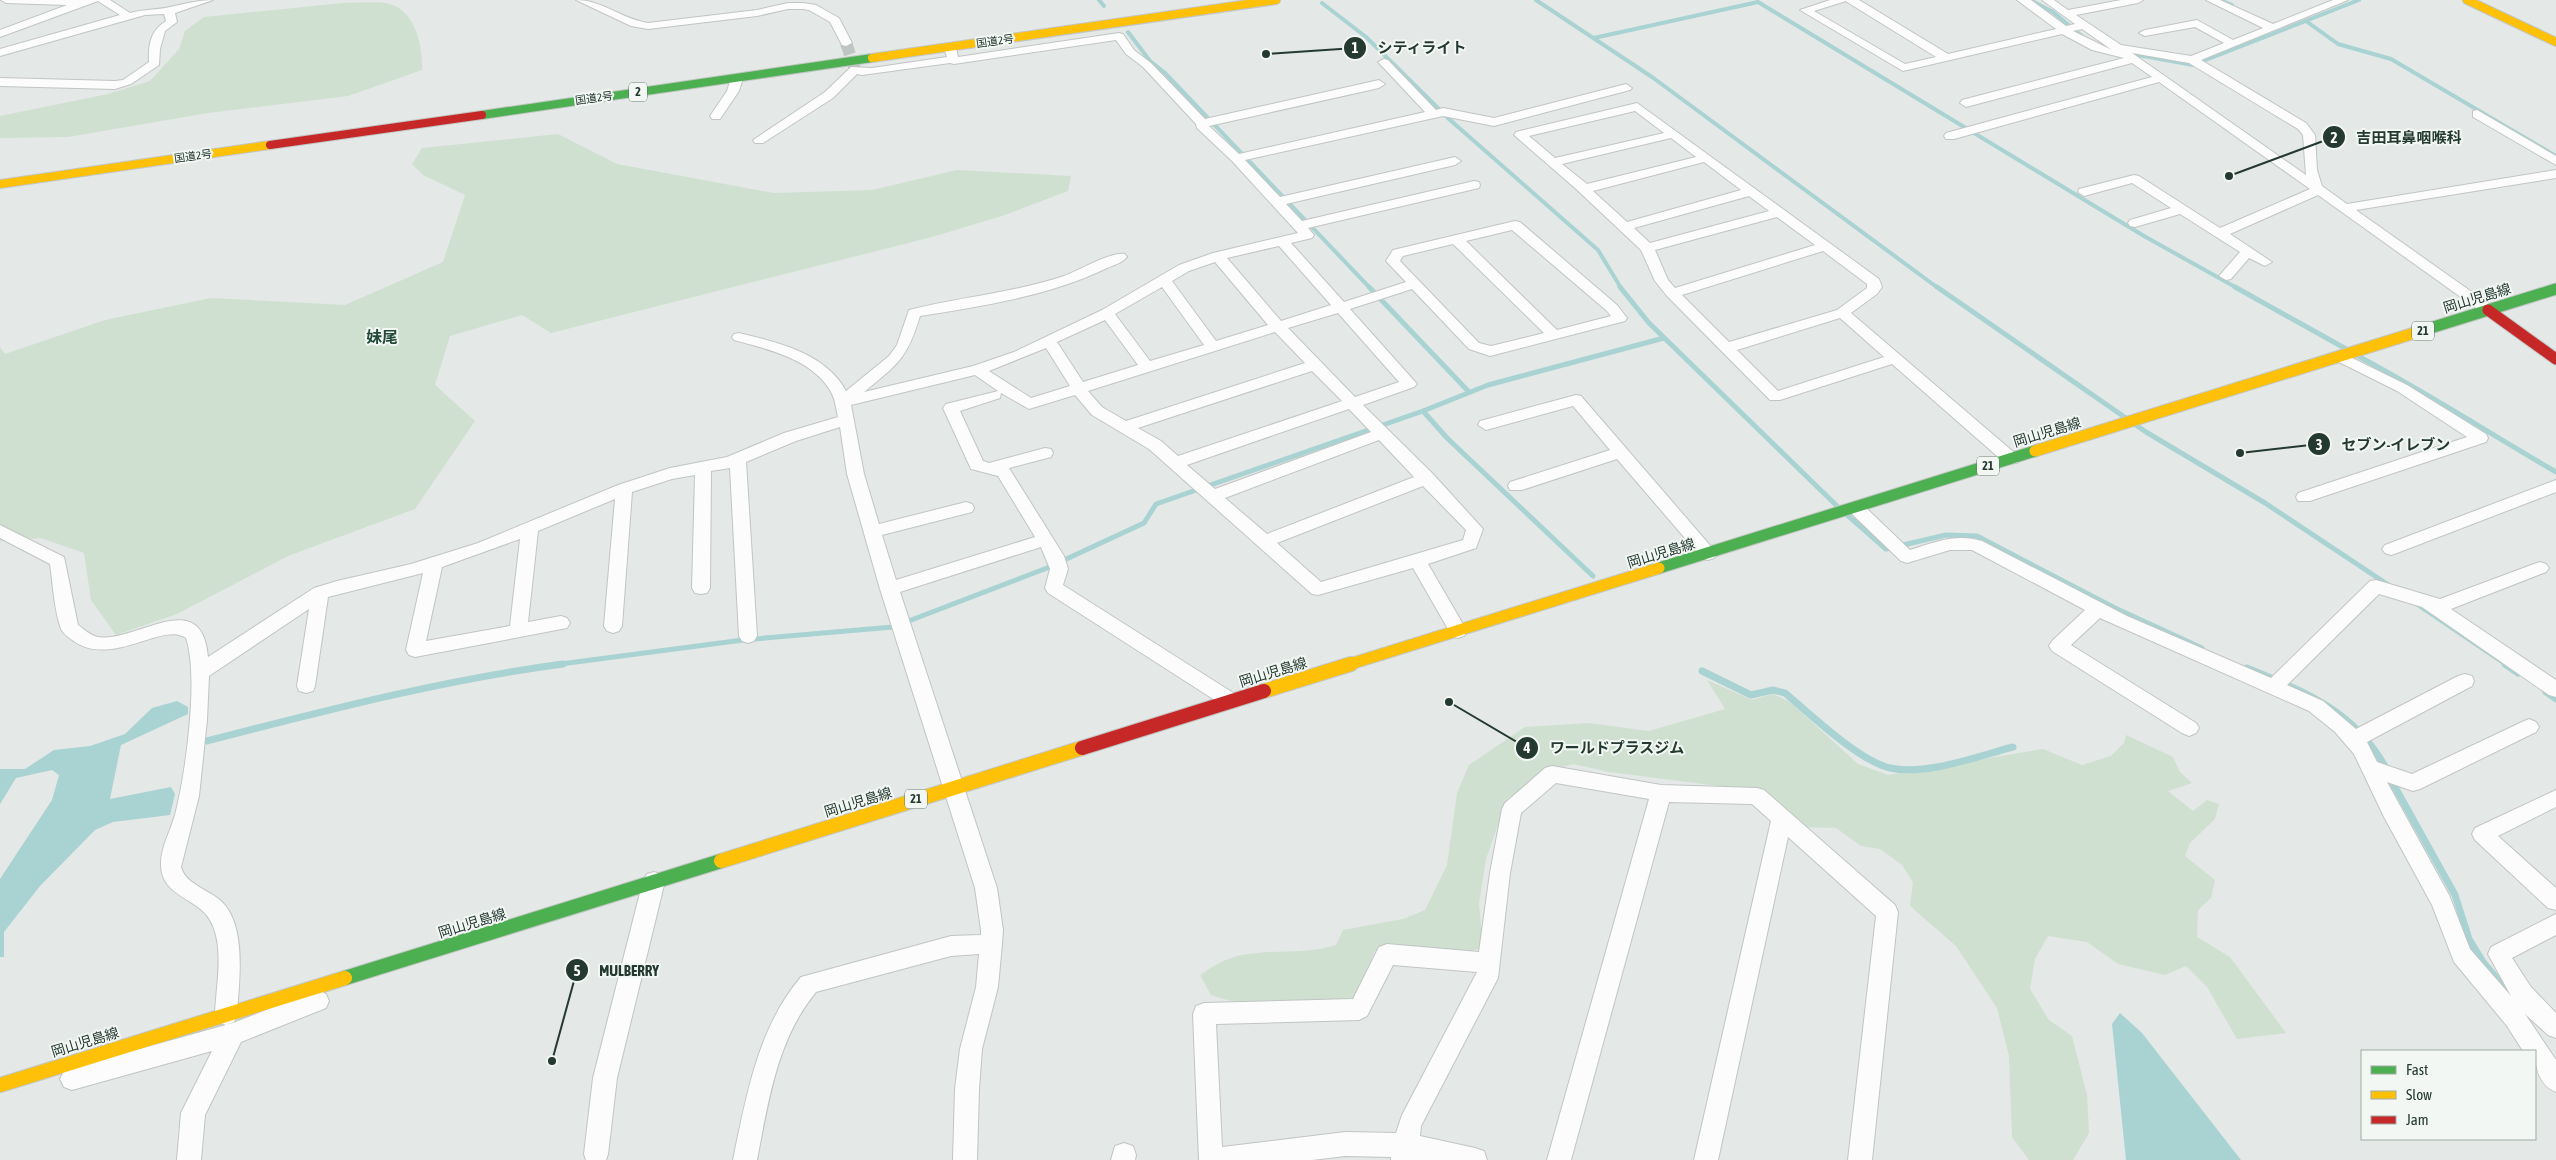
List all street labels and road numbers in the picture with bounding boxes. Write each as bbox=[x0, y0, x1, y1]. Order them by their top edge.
street label: 国道2号 bbox=[975, 32, 1015, 50]
road number: 2 bbox=[629, 82, 647, 101]
street label: 国道2号 bbox=[574, 89, 614, 107]
street label: 国道2号 bbox=[173, 147, 213, 165]
street label: 岡山児島線 bbox=[2441, 280, 2513, 316]
road number: 21 bbox=[2412, 322, 2434, 341]
street label: 岡山児島線 bbox=[2011, 414, 2083, 450]
road number: 21 bbox=[1977, 456, 1999, 476]
street label: 岡山児島線 bbox=[1625, 535, 1697, 571]
street label: 岡山児島線 bbox=[1237, 654, 1309, 690]
street label: 岡山児島線 bbox=[822, 784, 894, 820]
road number: 21 bbox=[905, 790, 927, 809]
street label: 岡山児島線 bbox=[436, 905, 508, 941]
street label: 岡山児島線 bbox=[49, 1024, 121, 1060]

